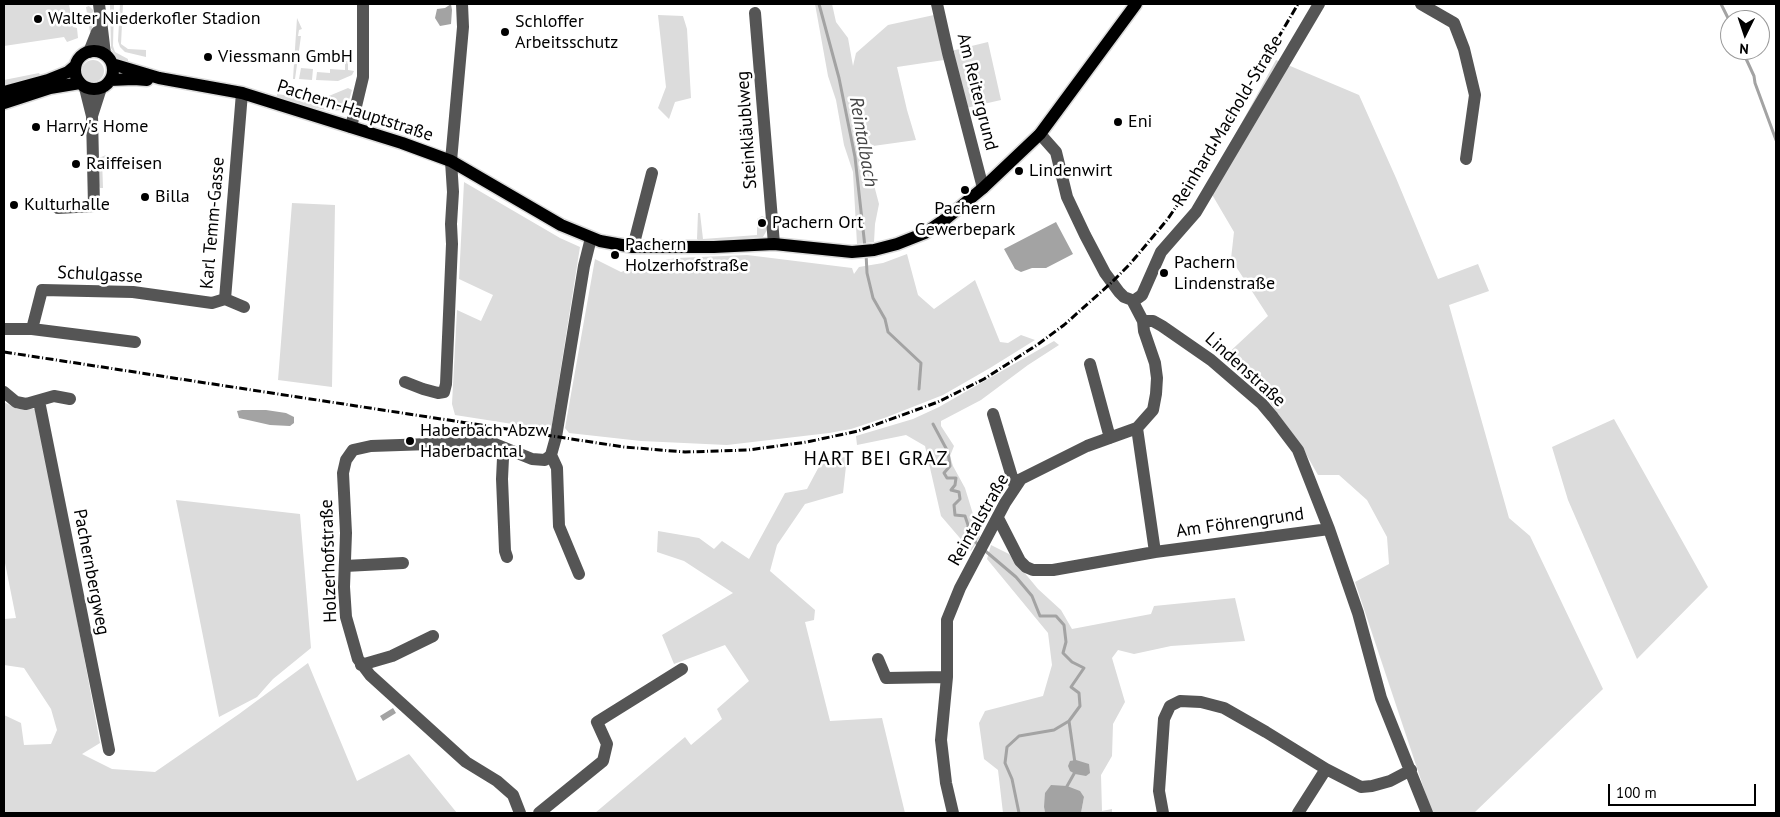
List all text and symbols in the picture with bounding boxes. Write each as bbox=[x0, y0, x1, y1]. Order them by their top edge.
place label: Walter Niederkofler Stadion bbox=[48, 8, 261, 30]
north arrow bbox=[1720, 10, 1770, 60]
place label: Schloffer Arbeitsschutz bbox=[515, 11, 618, 54]
marker: Walter Niederkofler Stadion bbox=[32, 13, 44, 25]
marker: Schloffer Arbeitsschutz bbox=[499, 26, 511, 38]
street label: Am Reitergrund bbox=[952, 31, 1002, 153]
street label: Reinhard Machold-Straße bbox=[1168, 32, 1288, 210]
text: N bbox=[1739, 40, 1749, 58]
place label: Viessmann GmbH bbox=[218, 46, 353, 68]
marker: Viessmann GmbH bbox=[202, 51, 214, 63]
street label: Steinkläublweg bbox=[732, 70, 762, 190]
street label: Pachern-Hauptstraße bbox=[274, 76, 436, 146]
water label: Reintalbach bbox=[844, 95, 882, 189]
place label: Eni bbox=[1128, 111, 1152, 133]
place label: Harry's Home bbox=[46, 116, 148, 138]
marker: Eni bbox=[1112, 116, 1124, 128]
marker: Harry's Home bbox=[30, 121, 42, 133]
place label: Raiffeisen bbox=[86, 153, 162, 175]
street label: Karl Temm-Gasse bbox=[196, 156, 230, 290]
marker: Raiffeisen bbox=[70, 158, 82, 170]
place label: Lindenwirt bbox=[1029, 160, 1112, 182]
marker: Lindenwirt bbox=[1013, 165, 1025, 177]
marker: Pachern Gewerbepark bbox=[959, 184, 971, 196]
place label: Billa bbox=[155, 186, 190, 208]
marker: Billa bbox=[139, 191, 151, 203]
place label: Kulturhalle bbox=[24, 194, 110, 216]
place label: Pachern Gewerbepark bbox=[915, 198, 1015, 240]
marker: Kulturhalle bbox=[8, 199, 20, 211]
place label: Pachern Ort bbox=[772, 212, 863, 234]
marker: Pachern Ort bbox=[756, 217, 768, 229]
place label: Pachern Holzerhofstraße bbox=[625, 234, 749, 276]
marker: Pachern Holzerhofstraße bbox=[609, 249, 621, 261]
place label: Pachern Lindenstraße bbox=[1174, 252, 1275, 294]
street label: Schulgasse bbox=[57, 262, 143, 288]
marker: Pachern Lindenstraße bbox=[1158, 267, 1170, 279]
street label: Lindenstraße bbox=[1200, 328, 1290, 412]
place label: Haberbach Abzw Haberbachtal bbox=[420, 420, 549, 462]
marker: Haberbach Abzw Haberbachtal bbox=[404, 435, 416, 447]
district label: HART BEI GRAZ bbox=[802, 447, 950, 471]
street label: Reintalstraße bbox=[944, 470, 1014, 570]
street label: Holzerhofstraße bbox=[316, 499, 342, 623]
street label: Am Föhrengrund bbox=[1175, 503, 1305, 543]
street label: Pachernbergweg bbox=[68, 507, 114, 637]
scale bar bbox=[1610, 774, 1758, 806]
text: 100 m bbox=[1616, 783, 1657, 802]

